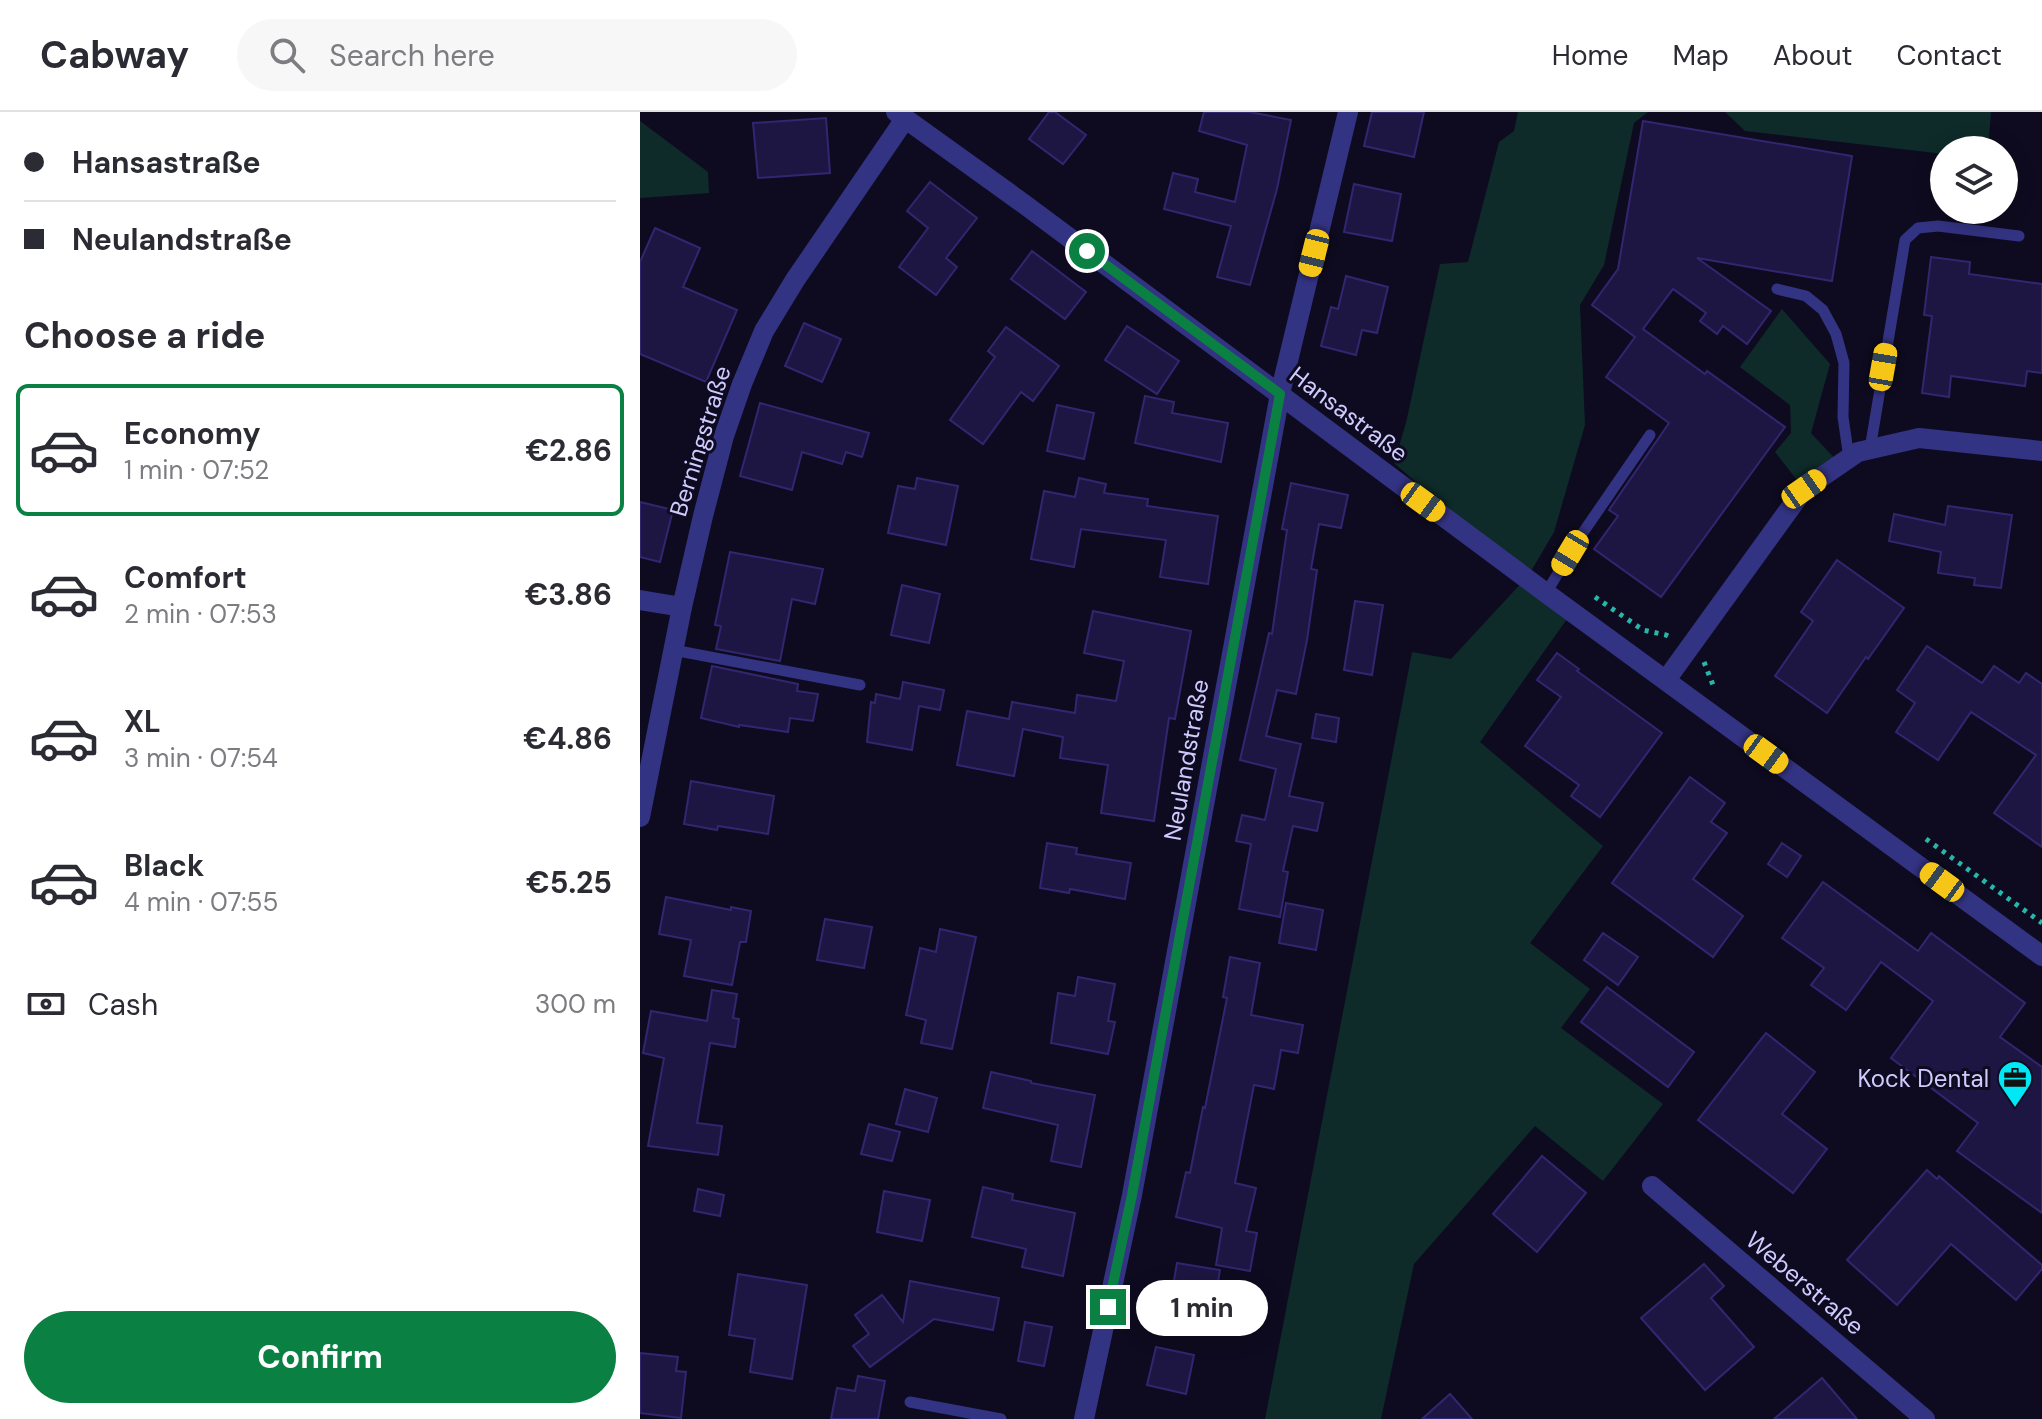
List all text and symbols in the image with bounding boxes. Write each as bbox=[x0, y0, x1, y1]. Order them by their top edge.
search box bbox=[237, 19, 797, 91]
text: Cabway bbox=[40, 30, 189, 80]
icon: search bbox=[265, 33, 309, 77]
text: Search here bbox=[329, 36, 495, 75]
text: Home bbox=[1552, 37, 1628, 74]
text: Map bbox=[1672, 37, 1729, 74]
text: About bbox=[1773, 37, 1852, 74]
text: Contact bbox=[1896, 37, 2002, 74]
map controls bbox=[1930, 136, 2018, 224]
button: layers bbox=[1930, 136, 2018, 224]
text: Hansastraße bbox=[72, 143, 261, 182]
text: Neulandstraße bbox=[72, 220, 292, 259]
car bbox=[1297, 227, 1331, 279]
route start bbox=[1069, 233, 1105, 269]
text: Choose a ride bbox=[24, 312, 265, 359]
car bbox=[1867, 341, 1899, 393]
street label: Hansastraße bbox=[1284, 359, 1414, 469]
street label: Berningstraße bbox=[662, 362, 738, 520]
icon: car bbox=[28, 414, 100, 486]
text: Economy bbox=[124, 414, 261, 453]
text: €2.86 bbox=[525, 431, 612, 470]
text: 1 min · 07:52 bbox=[124, 453, 269, 487]
car bbox=[1777, 465, 1831, 513]
car bbox=[1397, 478, 1449, 526]
car bbox=[1547, 526, 1593, 580]
icon: car bbox=[28, 558, 100, 630]
text: Comfort bbox=[124, 558, 247, 597]
text: €3.86 bbox=[525, 575, 612, 614]
text: 2 min · 07:53 bbox=[124, 597, 277, 631]
street label: Neulandstraße bbox=[1157, 677, 1215, 843]
icon: car bbox=[28, 702, 100, 774]
text: XL bbox=[124, 702, 161, 741]
text: €4.86 bbox=[523, 719, 612, 758]
car bbox=[1740, 730, 1792, 778]
text: 3 min · 07:54 bbox=[124, 741, 278, 775]
icon: car bbox=[28, 846, 100, 918]
text: Black bbox=[124, 846, 204, 885]
car bbox=[1916, 858, 1968, 906]
text: €5.25 bbox=[526, 863, 612, 902]
text: 4 min · 07:55 bbox=[124, 885, 278, 919]
icon: cash bbox=[24, 982, 68, 1026]
text: Cash bbox=[88, 985, 158, 1024]
text: 300 m bbox=[535, 987, 616, 1021]
office icon: Kock Dental bbox=[1996, 1059, 2034, 1109]
place label: Kock Dental bbox=[1858, 1063, 1989, 1094]
street label: Weberstraße bbox=[1739, 1224, 1871, 1342]
callout: 1 min bbox=[1136, 1279, 1268, 1335]
route end bbox=[1090, 1289, 1126, 1325]
text: 1 min bbox=[1170, 1291, 1234, 1325]
button: Confirm bbox=[24, 1311, 616, 1403]

